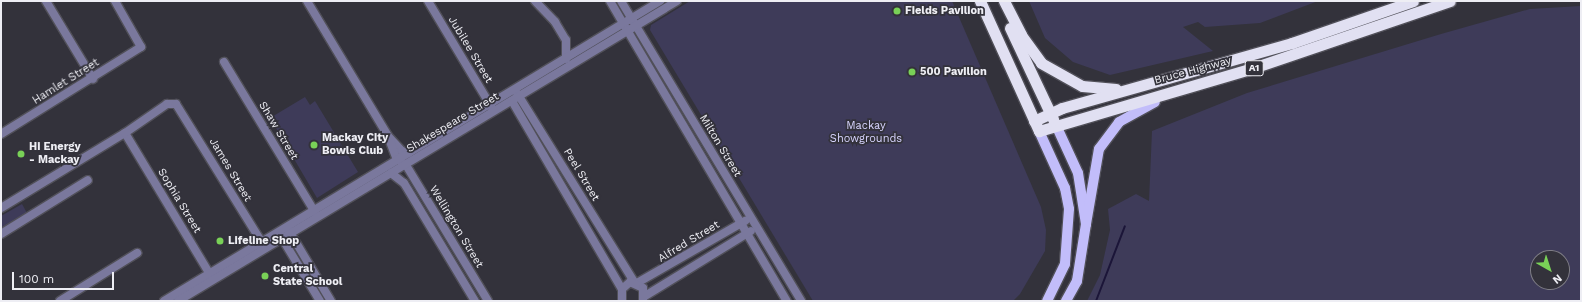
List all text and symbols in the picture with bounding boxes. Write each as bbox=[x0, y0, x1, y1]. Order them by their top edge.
place label: Fields Pavilion bbox=[905, 4, 984, 18]
marker: Fields Pavilion bbox=[892, 6, 902, 16]
street label: Jubilee Street bbox=[445, 14, 495, 86]
street label: Bruce Highway bbox=[1153, 54, 1233, 88]
street label: Hamlet Street bbox=[30, 56, 102, 108]
road number: A1 bbox=[1244, 60, 1264, 76]
place label: 500 Pavilion bbox=[920, 65, 987, 79]
marker: 500 Pavilion bbox=[907, 67, 917, 77]
street label: Shakespeare Street bbox=[404, 90, 502, 156]
street label: Shaw Street bbox=[255, 99, 301, 163]
street label: Milton Street bbox=[696, 112, 744, 180]
park label: Mackay Showgrounds bbox=[830, 120, 902, 146]
place label: Mackay City Bowls Club bbox=[322, 132, 388, 158]
street label: James Street bbox=[206, 136, 254, 204]
marker: Mackay City Bowls Club bbox=[309, 140, 319, 150]
place label: Hi Energy - Mackay bbox=[29, 141, 81, 167]
street label: Peel Street bbox=[560, 146, 602, 204]
marker: Hi Energy - Mackay bbox=[16, 149, 26, 159]
street label: Sophia Street bbox=[154, 166, 204, 236]
street label: Wellington Street bbox=[426, 183, 486, 271]
street label: Alfred Street bbox=[656, 218, 722, 266]
place label: Lifeline Shop bbox=[228, 234, 299, 248]
marker: Lifeline Shop bbox=[215, 236, 225, 246]
north arrow bbox=[1530, 250, 1570, 290]
place label: Central State School bbox=[273, 263, 342, 289]
scale bar bbox=[14, 264, 116, 290]
marker: Central State School bbox=[260, 271, 270, 281]
text: N bbox=[1550, 271, 1564, 287]
text: 100 m bbox=[19, 272, 54, 286]

